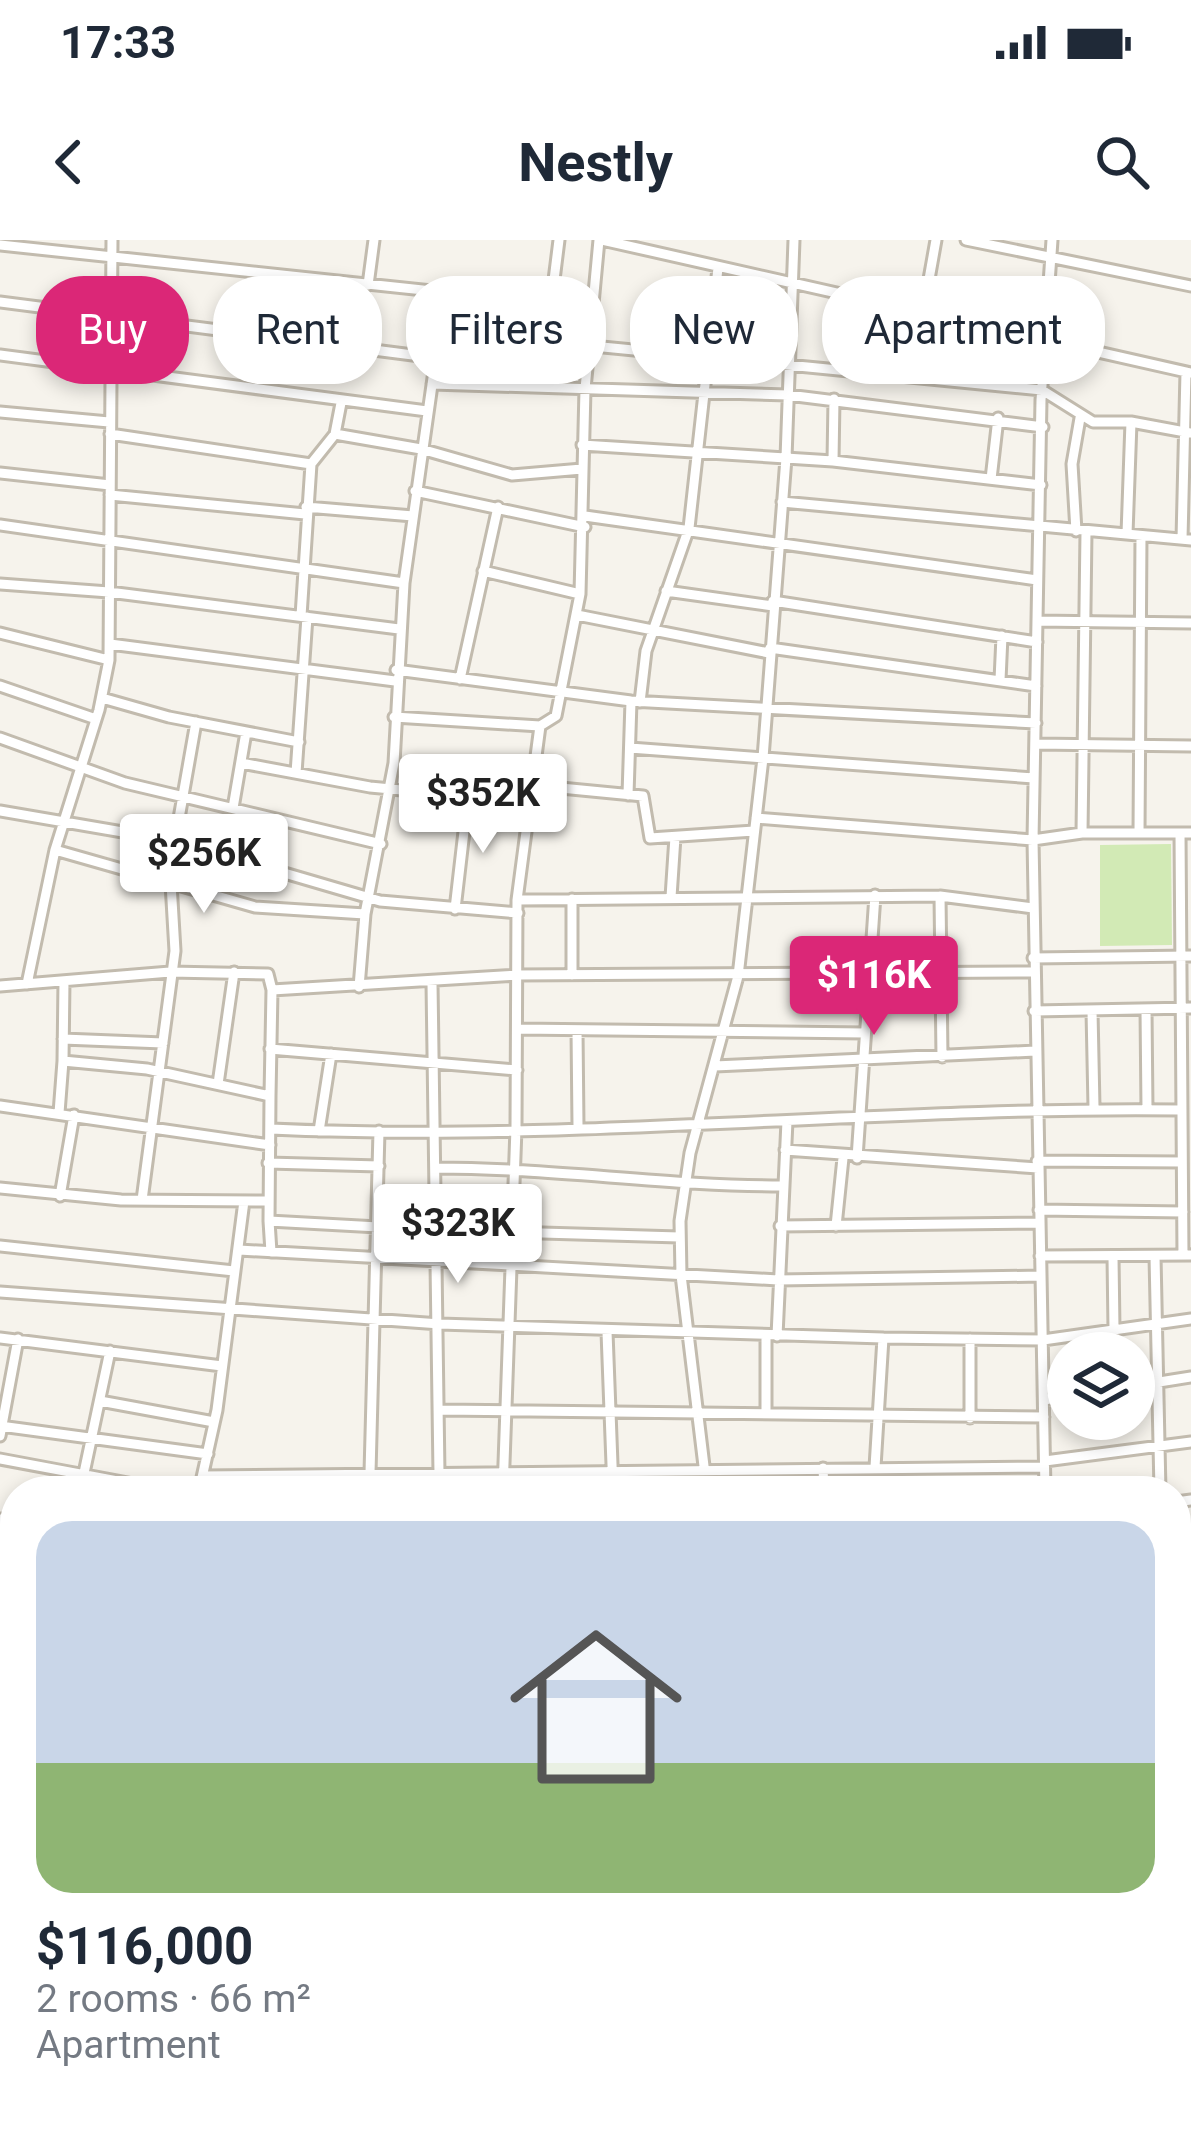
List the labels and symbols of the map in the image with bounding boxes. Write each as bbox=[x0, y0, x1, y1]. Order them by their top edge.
pin: $352K bbox=[399, 754, 567, 856]
pin: $256K bbox=[120, 814, 288, 916]
pin: $116K bbox=[790, 936, 958, 1038]
pin: $323K bbox=[374, 1184, 542, 1286]

